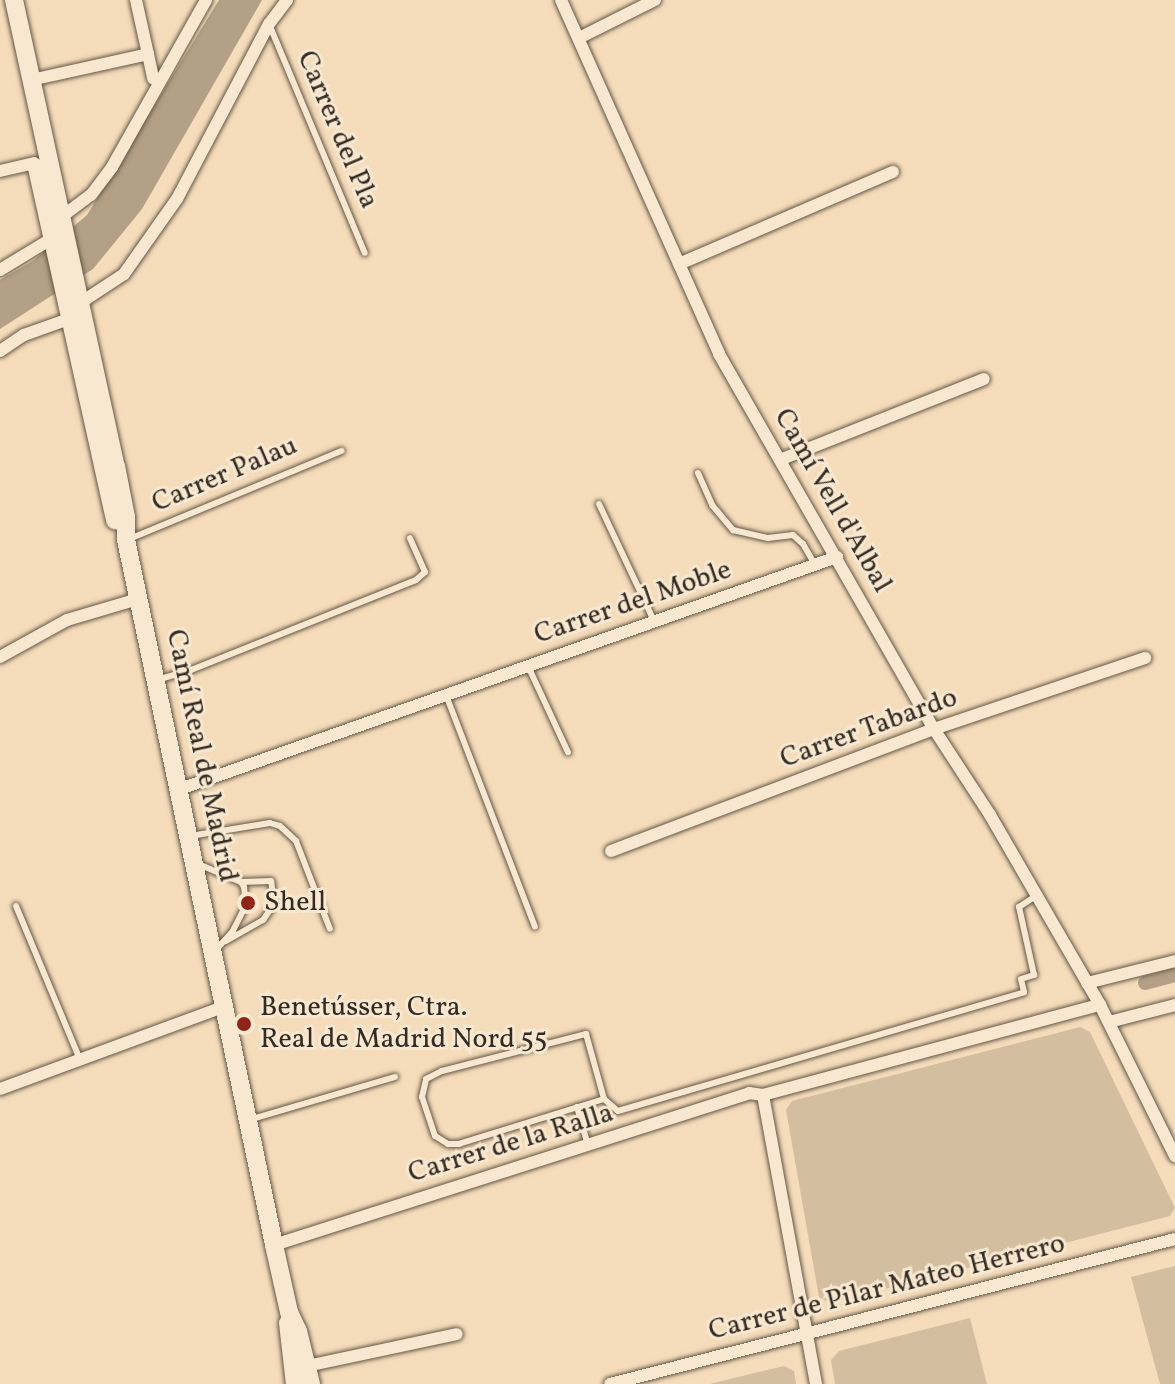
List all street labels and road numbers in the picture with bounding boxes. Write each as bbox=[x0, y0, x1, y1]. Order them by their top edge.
street label: Carrer del Pla bbox=[289, 46, 385, 214]
street label: Camí Vell d'Albal bbox=[766, 403, 898, 599]
street label: Carrer Palau bbox=[147, 429, 303, 521]
street label: Carrer del Moble bbox=[530, 554, 736, 652]
street label: Camí Real de Madrid bbox=[158, 627, 244, 885]
street label: Carrer Tabardo bbox=[776, 681, 962, 777]
street label: Carrer de la Ralla bbox=[404, 1097, 618, 1191]
street label: Carrer de Pilar Mateo Herrero bbox=[705, 1227, 1069, 1349]

